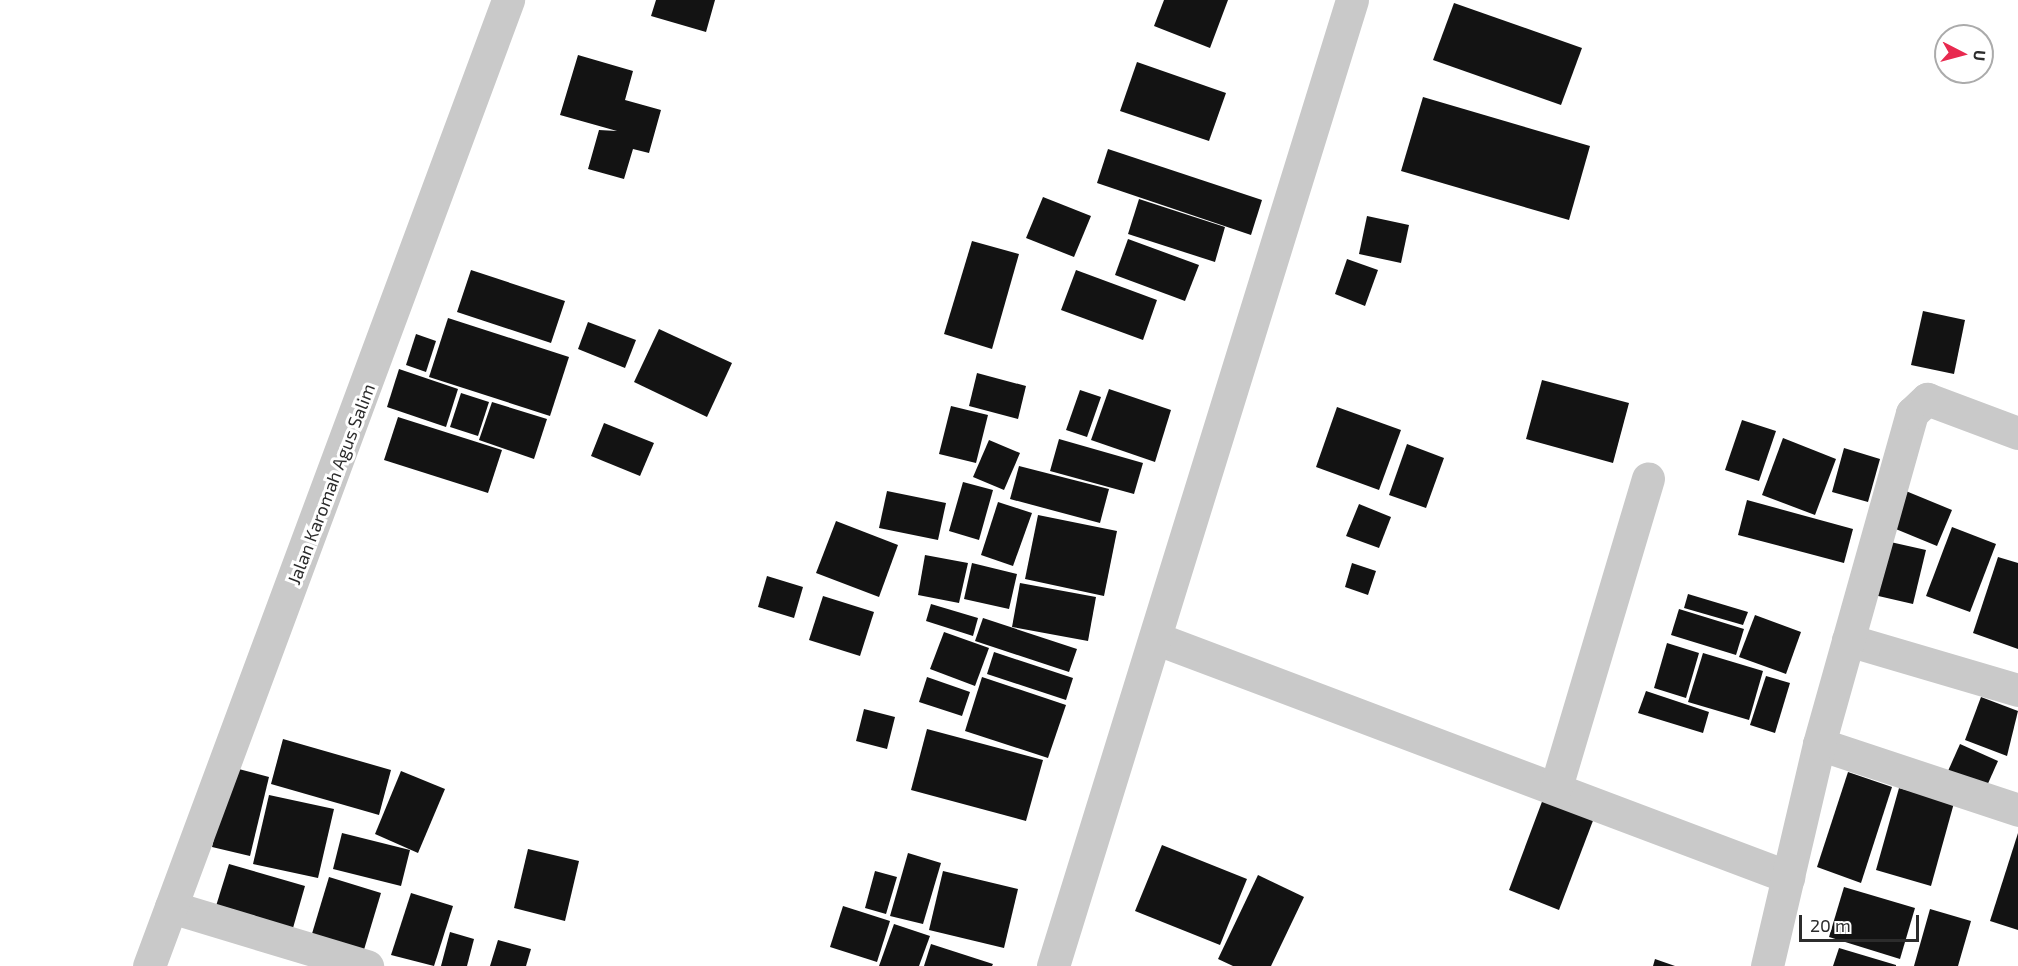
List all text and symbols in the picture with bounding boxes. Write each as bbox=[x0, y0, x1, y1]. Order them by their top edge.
north arrow bbox=[1934, 24, 1994, 84]
text: U bbox=[1970, 49, 1990, 62]
street label: Jalan Karomah Agus Salim bbox=[283, 380, 379, 588]
scale bar bbox=[1802, 903, 1922, 941]
text: 20 m bbox=[1810, 914, 1851, 936]

